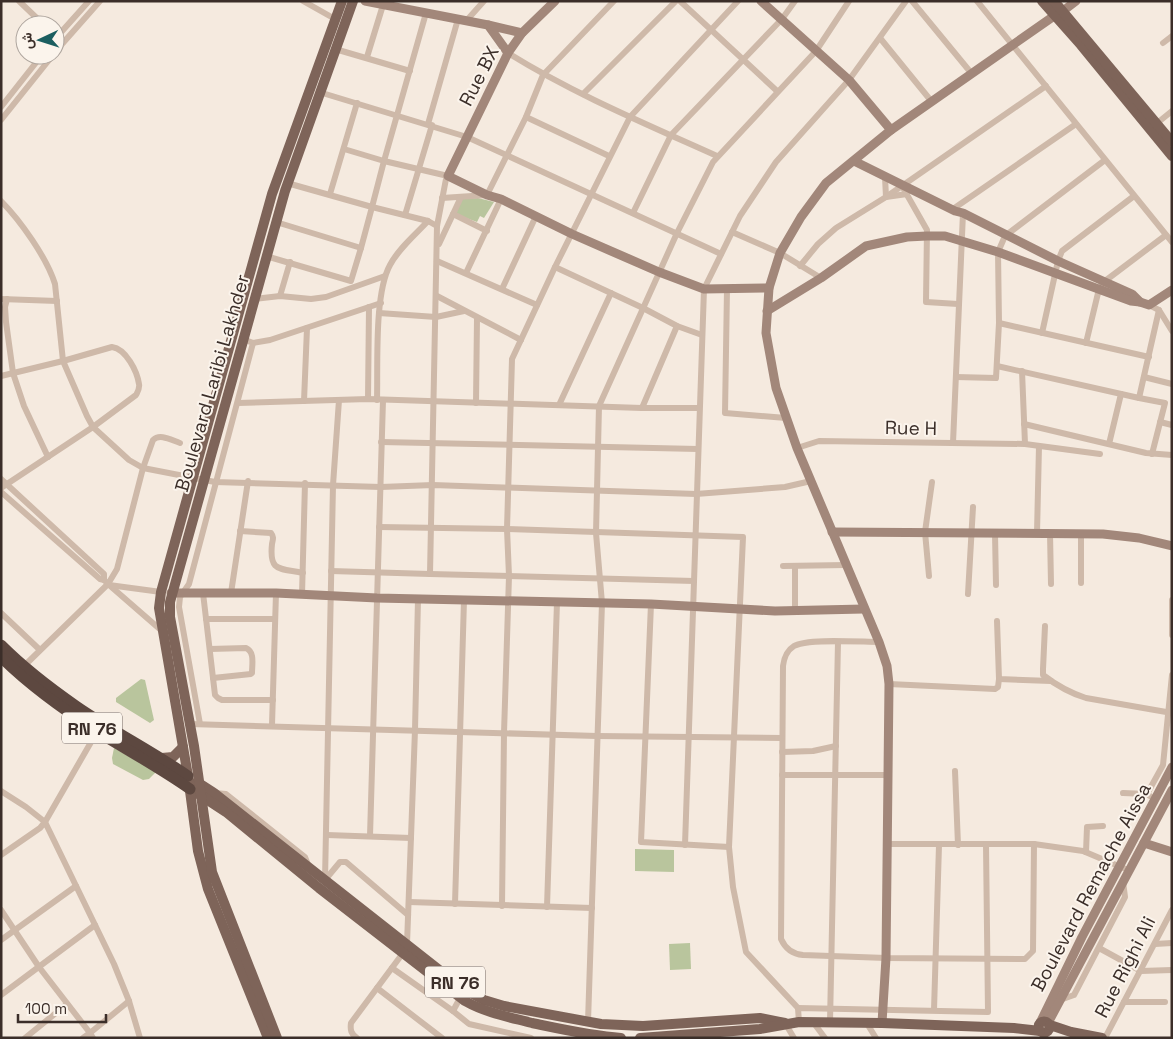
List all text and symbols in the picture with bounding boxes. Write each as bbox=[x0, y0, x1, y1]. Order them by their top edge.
north arrow bbox=[15, 15, 65, 65]
text: ش bbox=[17, 32, 37, 50]
street label: Rue BX bbox=[453, 42, 505, 110]
street label: Boulevard Laribi Lakhder bbox=[169, 271, 255, 495]
street label: Rue H bbox=[885, 415, 937, 441]
road number: RN 76 bbox=[62, 712, 122, 744]
street label: Boulevard Remache Aissa bbox=[1025, 778, 1157, 996]
street label: Rue Righi Ali bbox=[1089, 912, 1161, 1022]
road number: RN 76 bbox=[425, 966, 485, 998]
scale bar bbox=[18, 992, 105, 1024]
text: 100 m bbox=[25, 999, 67, 1018]

